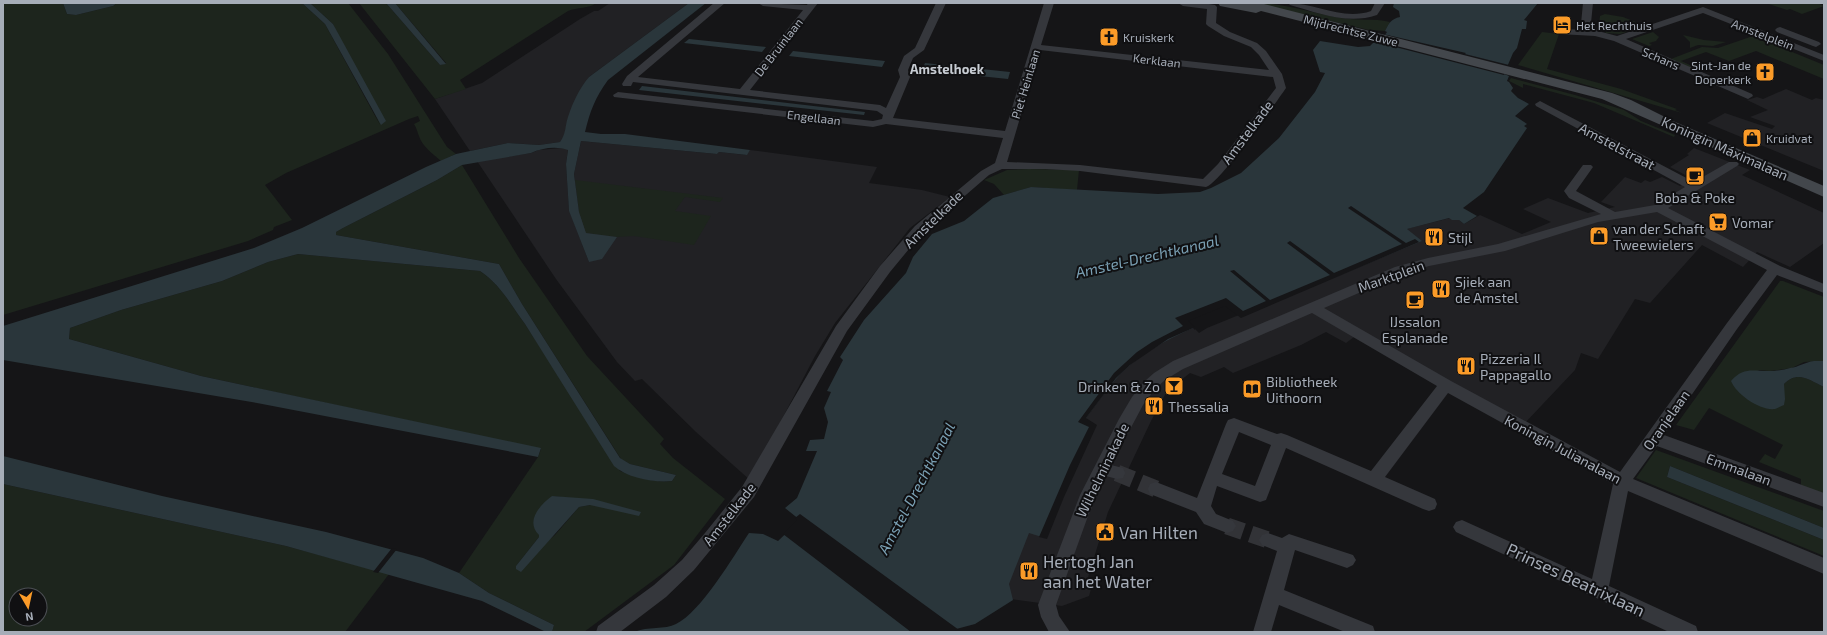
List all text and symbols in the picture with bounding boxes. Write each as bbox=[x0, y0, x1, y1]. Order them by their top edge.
street label: Mijdrechtse Zuwe bbox=[1302, 11, 1400, 50]
hotel icon: Het Rechthuis bbox=[1551, 14, 1573, 36]
street label: De Bruinlaan bbox=[751, 15, 805, 79]
street label: Amstelplein bbox=[1730, 16, 1796, 52]
place label: Het Rechthuis bbox=[1576, 18, 1652, 32]
church icon: Kruiskerk bbox=[1098, 26, 1120, 48]
place label: Kruiskerk bbox=[1123, 30, 1174, 44]
street label: Schans bbox=[1640, 44, 1682, 72]
street label: Piet Heinlaan bbox=[1008, 48, 1042, 120]
street label: Kerklaan bbox=[1132, 50, 1182, 70]
place label: Sint-Jan de Doperkerk bbox=[1691, 58, 1751, 86]
district label: Amstelhoek bbox=[910, 61, 985, 77]
church icon: Sint-Jan de Doperkerk bbox=[1754, 61, 1776, 83]
street label: Amstelkade bbox=[1218, 97, 1276, 167]
street label: Engellaan bbox=[786, 107, 842, 127]
street label: Koningin Máximalaan bbox=[1659, 112, 1791, 184]
street label: Amstelstraat bbox=[1576, 119, 1658, 173]
shop icon: Kruidvat bbox=[1741, 127, 1763, 149]
place label: Kruidvat bbox=[1766, 131, 1812, 145]
cafe icon: Boba & Poke bbox=[1684, 165, 1706, 187]
street label: Amstelkade bbox=[900, 187, 966, 251]
place label: Boba & Poke bbox=[1655, 189, 1735, 206]
supermarket icon: Vomar bbox=[1707, 211, 1729, 233]
place label: Vomar bbox=[1732, 214, 1774, 231]
place label: van der Schaft Tweewielers bbox=[1613, 220, 1704, 253]
shop icon: van der Schaft Tweewielers bbox=[1588, 225, 1610, 247]
restaurant icon: Stijl bbox=[1423, 226, 1445, 248]
place label: Stijl bbox=[1448, 229, 1473, 246]
water label: Amstel-Drechtkanaal bbox=[1073, 231, 1220, 281]
street label: Marktplein bbox=[1355, 256, 1427, 296]
place label: Sjiek aan de Amstel bbox=[1455, 273, 1519, 306]
restaurant icon: Sjiek aan de Amstel bbox=[1430, 278, 1452, 300]
cafe icon: IJssalon Esplanade bbox=[1404, 289, 1426, 311]
place label: IJssalon Esplanade bbox=[1382, 313, 1448, 346]
place label: Pizzeria Il Pappagallo bbox=[1480, 350, 1552, 383]
restaurant icon: Pizzeria Il Pappagallo bbox=[1455, 355, 1477, 377]
place label: Bibliotheek Uithoorn bbox=[1266, 373, 1337, 406]
bar icon: Drinken & Zo bbox=[1163, 375, 1185, 397]
place label: Drinken & Zo bbox=[1078, 378, 1160, 395]
library icon: Bibliotheek Uithoorn bbox=[1241, 378, 1263, 400]
street label: Oranjelaan bbox=[1639, 387, 1693, 453]
restaurant icon: Thessalia bbox=[1143, 395, 1165, 417]
place label: Thessalia bbox=[1168, 398, 1229, 415]
street label: Koningin Julianalaan bbox=[1502, 411, 1624, 487]
water label: Amstel-Drechtkanaal bbox=[873, 419, 958, 558]
street label: Wilhelminakade bbox=[1072, 420, 1132, 520]
street label: Emmalaan bbox=[1704, 449, 1774, 489]
street label: Amstelkade bbox=[699, 479, 759, 549]
public building icon: Van Hilten bbox=[1094, 521, 1116, 543]
place label: Van Hilten bbox=[1119, 522, 1198, 542]
street label: Prinses Beatrixlaan bbox=[1504, 538, 1648, 620]
place label: Hertogh Jan aan het Water bbox=[1043, 551, 1152, 591]
restaurant icon: Hertogh Jan aan het Water bbox=[1018, 560, 1040, 582]
north arrow bbox=[8, 587, 48, 627]
text: N bbox=[25, 610, 35, 624]

